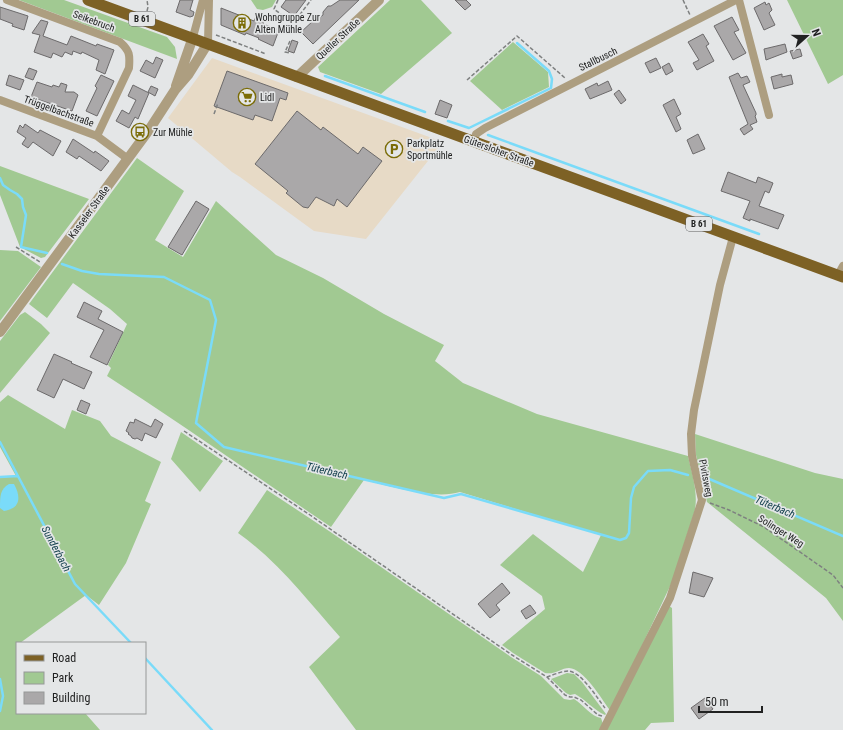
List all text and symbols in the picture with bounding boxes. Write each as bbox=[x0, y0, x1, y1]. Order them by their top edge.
street label: Seikebruch bbox=[72, 8, 116, 34]
road number: B 61 bbox=[129, 12, 155, 26]
place label: Wohngruppe Zur Alten Mühle bbox=[255, 12, 320, 35]
building icon: Wohngruppe Zur Alten Mühle bbox=[232, 13, 252, 33]
street label: Queller Straße bbox=[314, 16, 362, 62]
north arrow bbox=[787, 16, 827, 56]
text: N bbox=[809, 27, 823, 38]
street label: Stallbusch bbox=[577, 45, 619, 73]
supermarket icon: Lidl bbox=[237, 87, 257, 107]
place label: Lidl bbox=[260, 92, 274, 103]
street label: Trüggelbachstraße bbox=[22, 93, 96, 129]
bus stop icon: Zur Mühle bbox=[130, 122, 150, 142]
place label: Zur Mühle bbox=[153, 127, 193, 138]
street label: Gütersloher Straße bbox=[462, 133, 536, 169]
place label: Parkplatz Sportmühle bbox=[407, 138, 453, 161]
parking icon: Parkplatz Sportmühle bbox=[384, 139, 404, 159]
street label: Kasseler Straße bbox=[66, 183, 112, 240]
road number: B 61 bbox=[686, 217, 712, 231]
street label: Pivitsweg bbox=[697, 458, 715, 498]
water label: Tüterbach bbox=[305, 460, 349, 482]
water label: Tüterbach bbox=[753, 493, 797, 521]
street label: Solinger Weg bbox=[756, 513, 806, 549]
water label: Sunderbach bbox=[39, 524, 73, 574]
legend bbox=[16, 642, 146, 714]
text: Road bbox=[52, 651, 76, 665]
text: Park bbox=[52, 671, 74, 685]
scale bar bbox=[699, 688, 762, 714]
text: Building bbox=[52, 691, 90, 705]
text: 50 m bbox=[705, 695, 729, 709]

